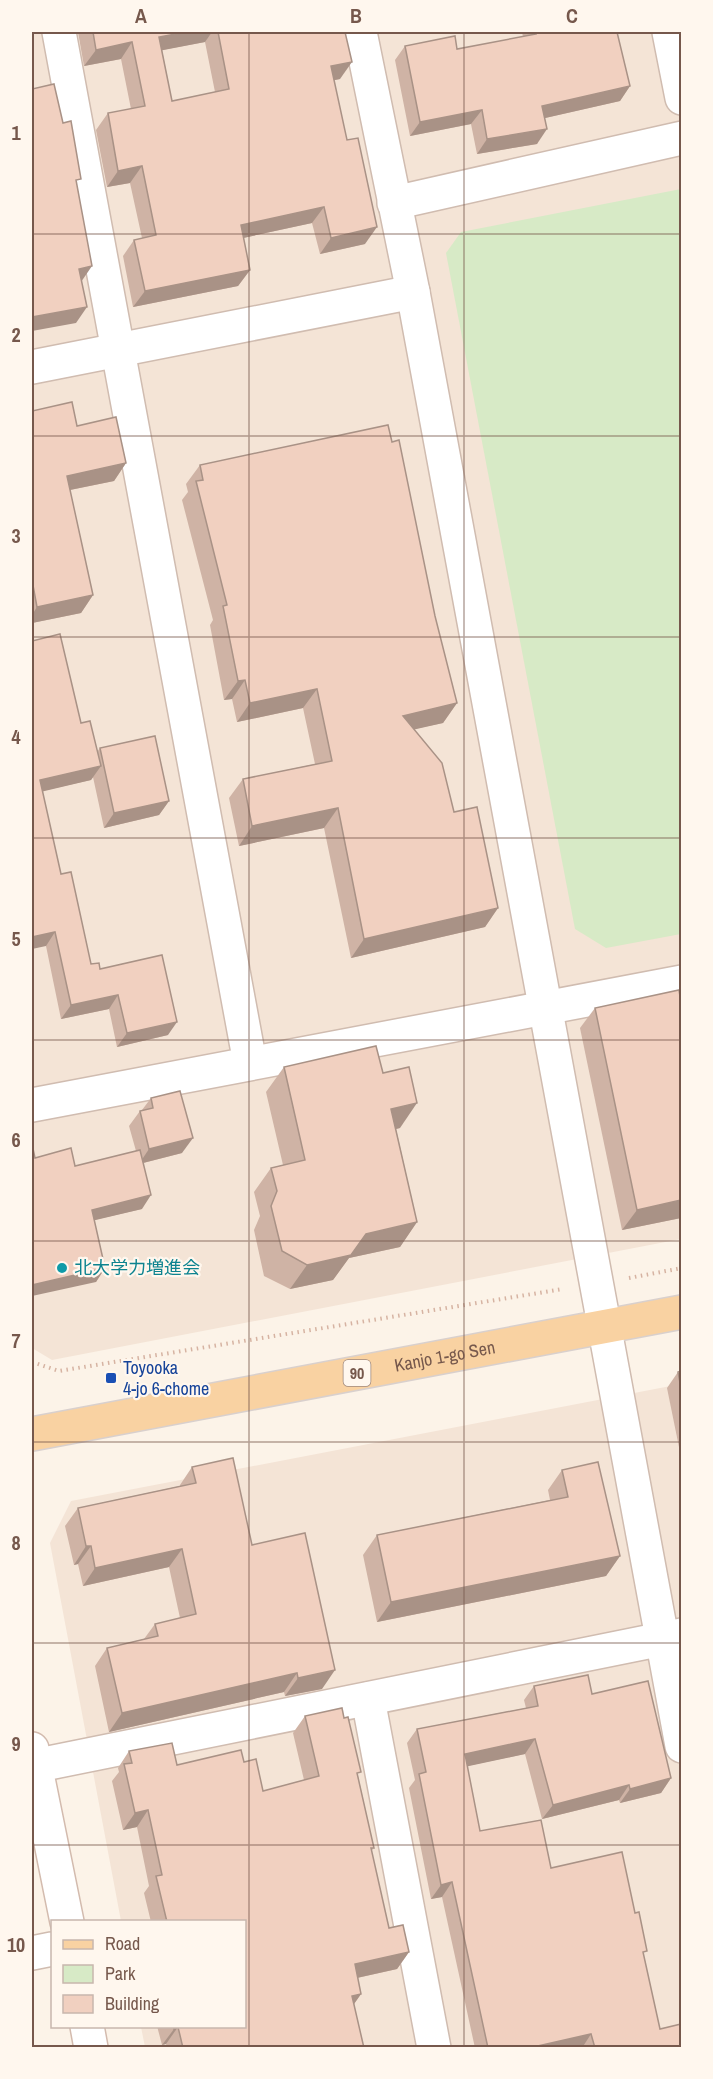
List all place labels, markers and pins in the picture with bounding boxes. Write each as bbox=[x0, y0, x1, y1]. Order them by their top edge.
place label: 北大学力増進会 bbox=[74, 1255, 200, 1280]
marker: 北大学力増進会 bbox=[55, 1261, 69, 1275]
place label: Toyooka 4-jo 6-chome bbox=[123, 1355, 209, 1401]
marker: Toyooka 4-jo 6-chome bbox=[104, 1371, 118, 1385]

